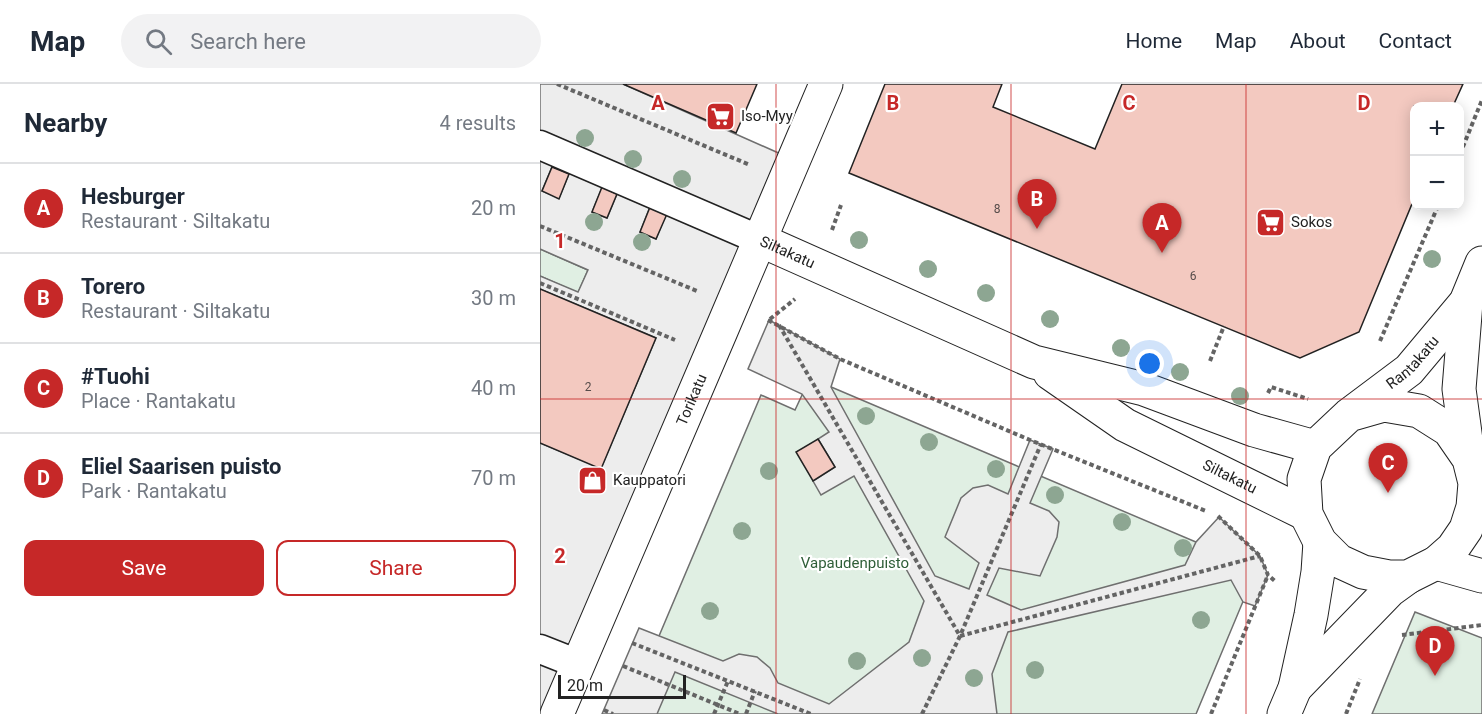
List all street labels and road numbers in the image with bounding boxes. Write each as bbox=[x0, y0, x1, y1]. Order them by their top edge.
street label: Siltakatu bbox=[757, 232, 818, 272]
street label: Rantakatu bbox=[1383, 332, 1443, 393]
street label: Torikatu bbox=[673, 371, 711, 428]
street label: Siltakatu bbox=[1200, 456, 1260, 497]

